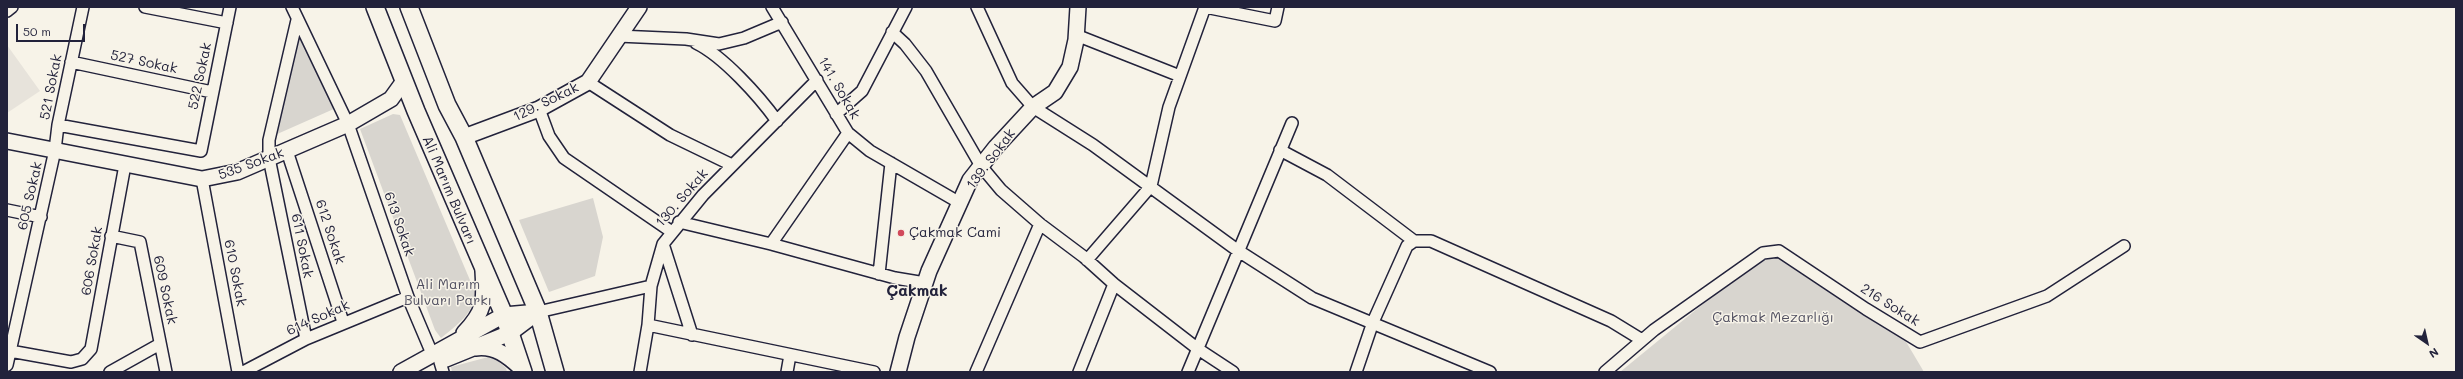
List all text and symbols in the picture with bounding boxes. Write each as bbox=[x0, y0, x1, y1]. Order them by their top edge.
scale bar bbox=[18, 16, 87, 42]
text: 50 m bbox=[23, 23, 51, 39]
street label: 522 Sokak bbox=[185, 41, 215, 111]
street label: 527 Sokak bbox=[109, 47, 179, 77]
street label: 521 Sokak bbox=[36, 53, 66, 121]
street label: 141. Sokak bbox=[814, 54, 864, 122]
street label: 129. Sokak bbox=[511, 79, 581, 125]
street label: 139. Sokak bbox=[963, 126, 1019, 192]
street label: Ali Marım Bulvarı bbox=[419, 133, 479, 247]
street label: 535 Sokak bbox=[216, 144, 286, 184]
street label: 605 Sokak bbox=[14, 160, 46, 232]
street label: 130. Sokak bbox=[652, 166, 712, 230]
street label: 613 Sokak bbox=[380, 190, 418, 258]
street label: 612 Sokak bbox=[312, 198, 348, 266]
street label: 611 Sokak bbox=[288, 212, 316, 280]
street label: 606 Sokak bbox=[78, 225, 106, 297]
place label: Çakmak Cami bbox=[909, 225, 1001, 241]
marker: Çakmak Cami bbox=[896, 228, 906, 238]
street label: 610 Sokak bbox=[220, 238, 250, 308]
street label: 609 Sokak bbox=[150, 254, 180, 326]
park label: Ali Marım Bulvarı Parkı bbox=[404, 277, 492, 310]
street label: 216 Sokak bbox=[1857, 280, 1923, 330]
district label: Çakmak bbox=[886, 281, 948, 301]
street label: 614 Sokak bbox=[284, 297, 352, 339]
park label: Çakmak Mezarlığı bbox=[1712, 310, 1834, 326]
north arrow bbox=[2407, 323, 2447, 363]
text: N bbox=[2426, 345, 2442, 362]

